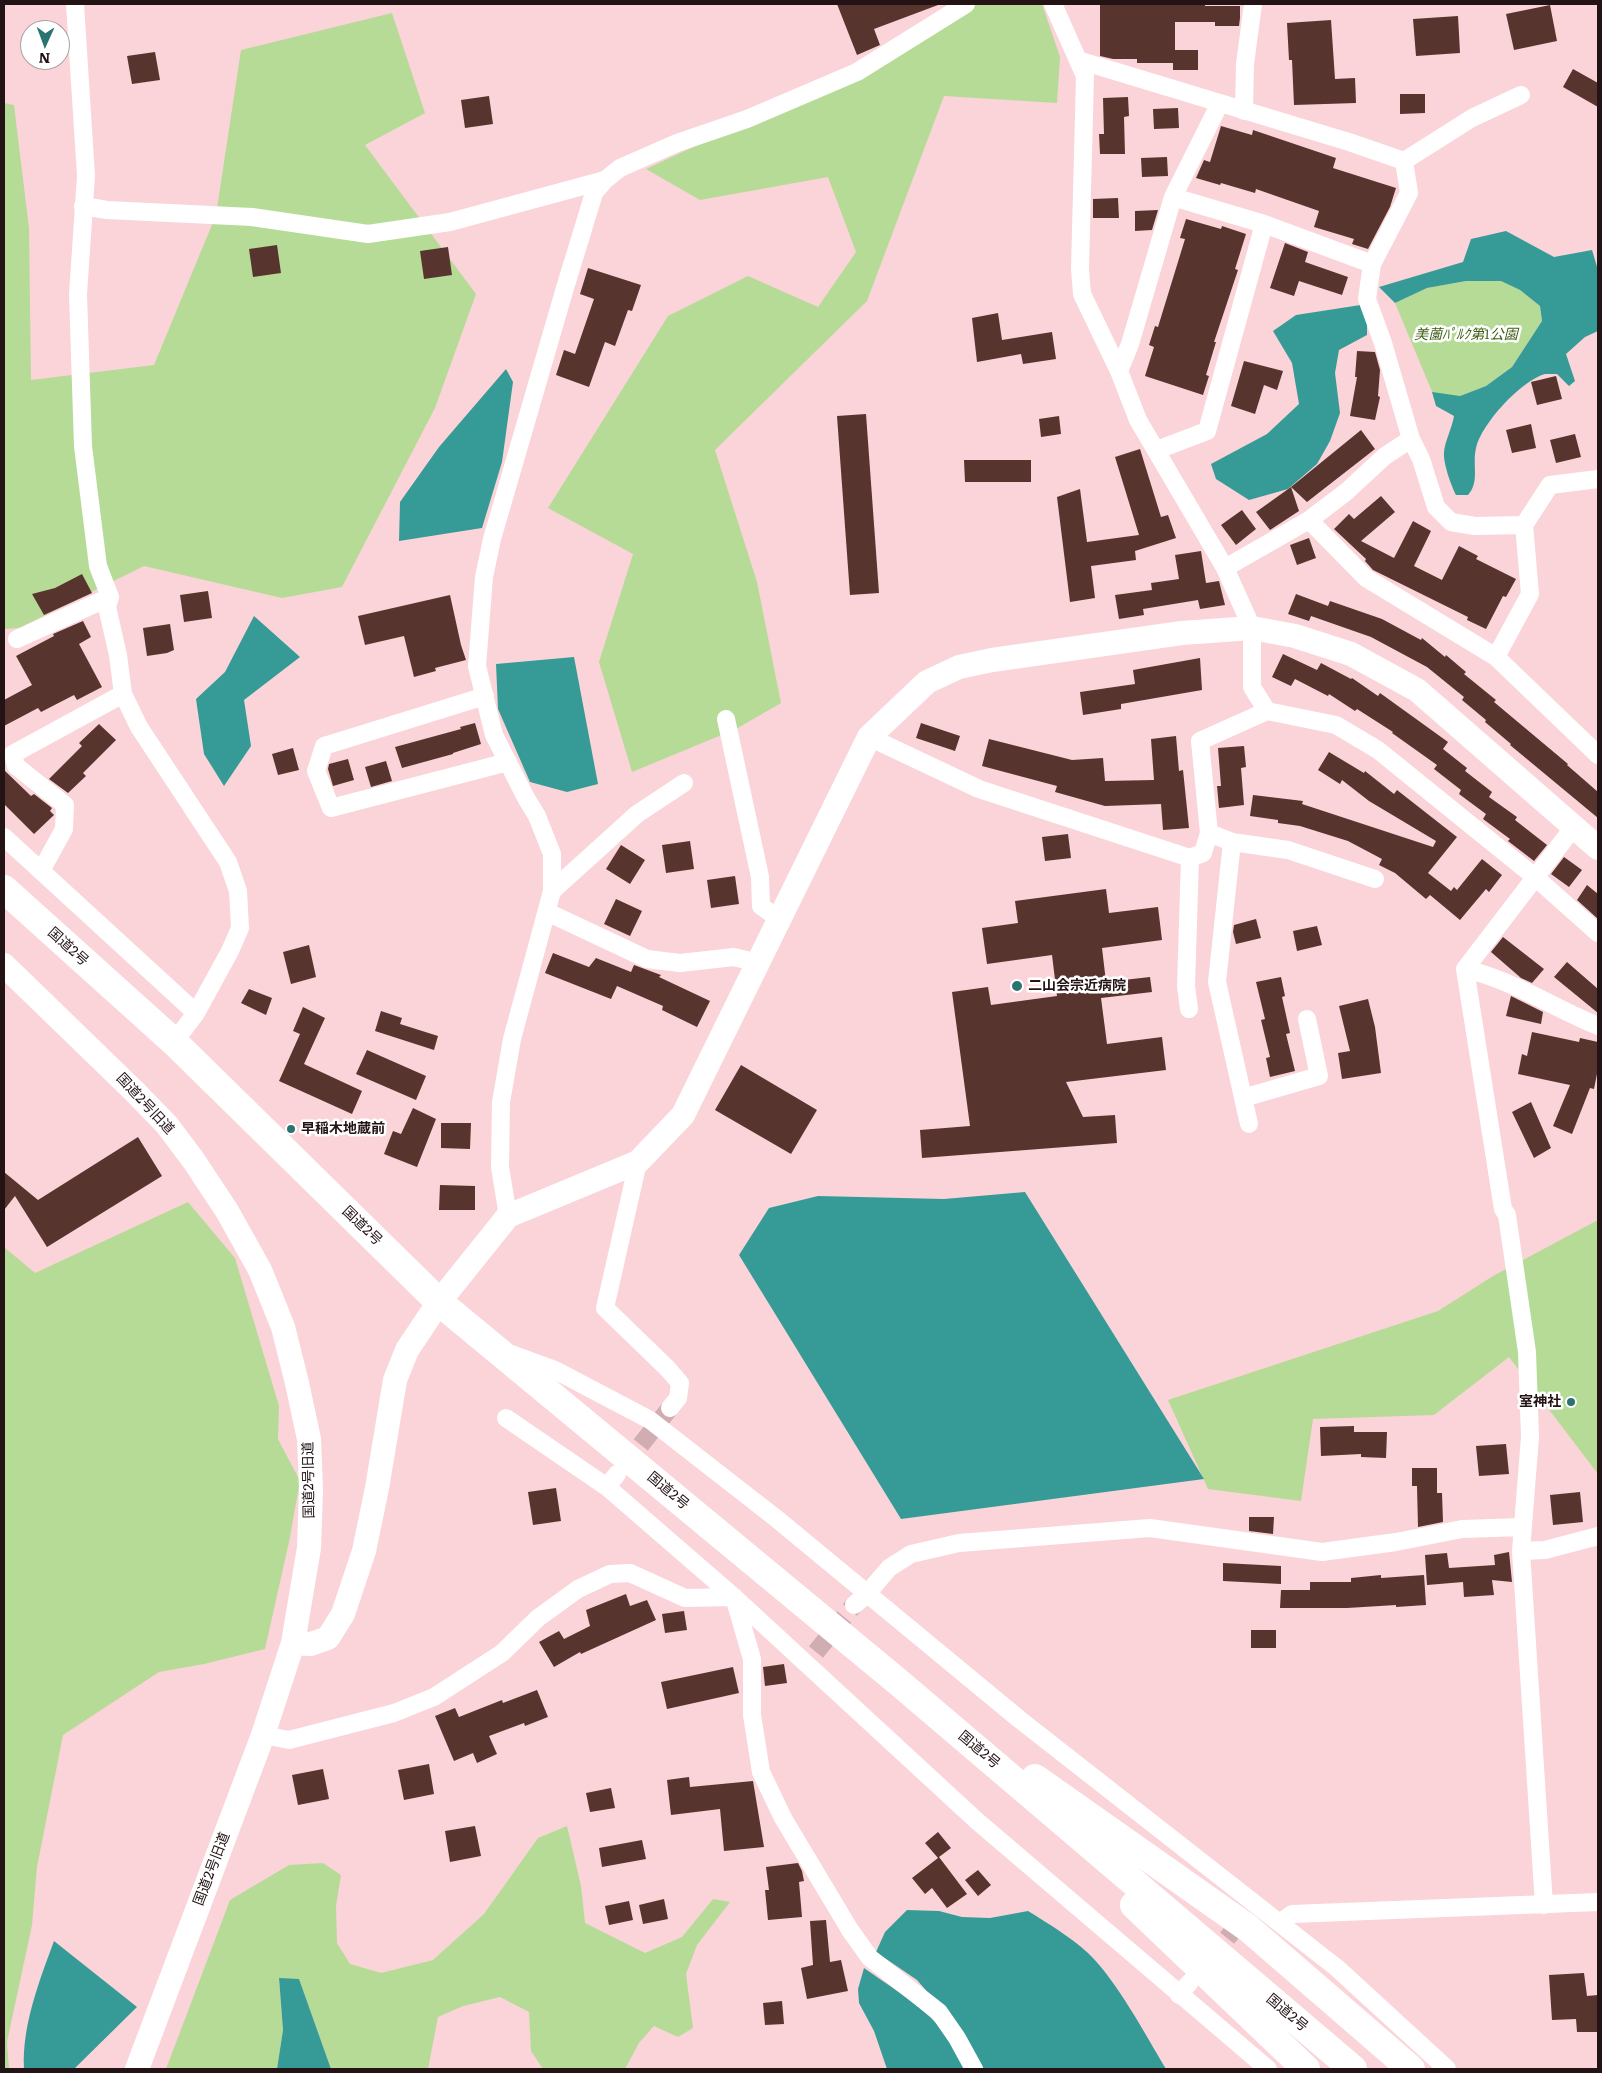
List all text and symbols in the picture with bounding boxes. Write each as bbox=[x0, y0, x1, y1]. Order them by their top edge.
north arrow bbox=[20, 20, 70, 70]
text: N bbox=[38, 49, 51, 69]
park label: 美薗ﾊﾟﾙｸ第1公園 bbox=[1414, 327, 1518, 343]
street label: 国道2号 bbox=[44, 924, 92, 970]
place label: 二山会宗近病院 bbox=[1028, 978, 1126, 994]
marker: 二山会宗近病院 bbox=[1010, 979, 1024, 993]
street label: 国道2号旧道 bbox=[113, 1070, 177, 1138]
place label: 早稲木地蔵前 bbox=[301, 1121, 385, 1137]
marker: 早稲木地蔵前 bbox=[285, 1123, 297, 1135]
street label: 国道2号 bbox=[339, 1203, 385, 1249]
place label: 室神社 bbox=[1519, 1394, 1561, 1410]
marker: 室神社 bbox=[1565, 1396, 1577, 1408]
street label: 国道2号旧道 bbox=[300, 1441, 318, 1519]
street label: 国道2号 bbox=[644, 1469, 692, 1513]
street label: 国道2号 bbox=[955, 1728, 1003, 1772]
street label: 国道2号旧道 bbox=[190, 1830, 234, 1908]
street label: 国道2号 bbox=[1263, 1991, 1311, 2035]

